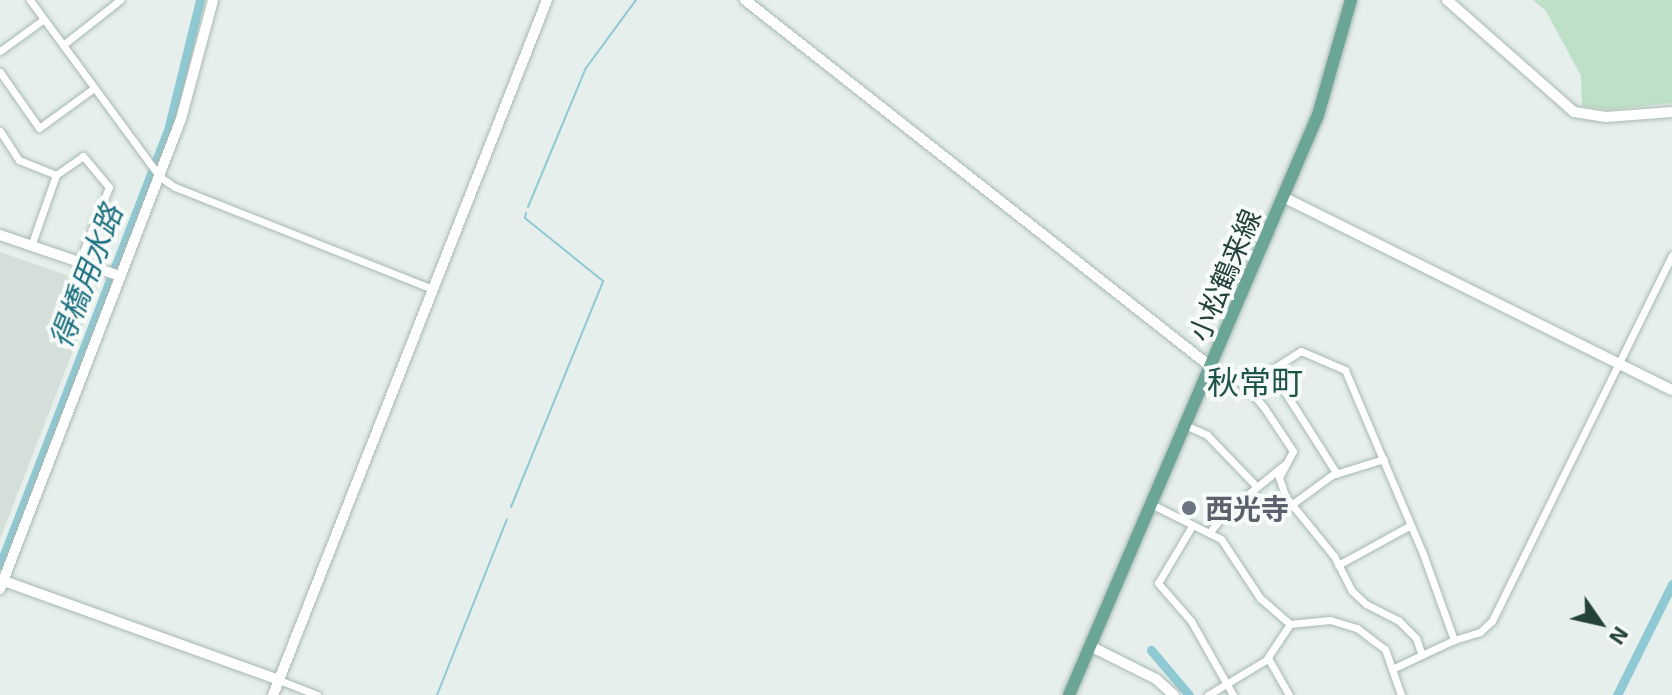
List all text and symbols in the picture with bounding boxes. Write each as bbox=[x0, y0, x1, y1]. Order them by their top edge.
water label: 得橋用水路 bbox=[41, 200, 129, 352]
street label: 小松鶴来線 bbox=[1181, 204, 1267, 346]
district label: 秋常町 bbox=[1207, 362, 1303, 400]
place label: 西光寺 bbox=[1205, 491, 1289, 525]
marker: 西光寺 bbox=[1180, 499, 1198, 517]
north arrow bbox=[1560, 583, 1640, 663]
text: N bbox=[1605, 623, 1635, 650]

